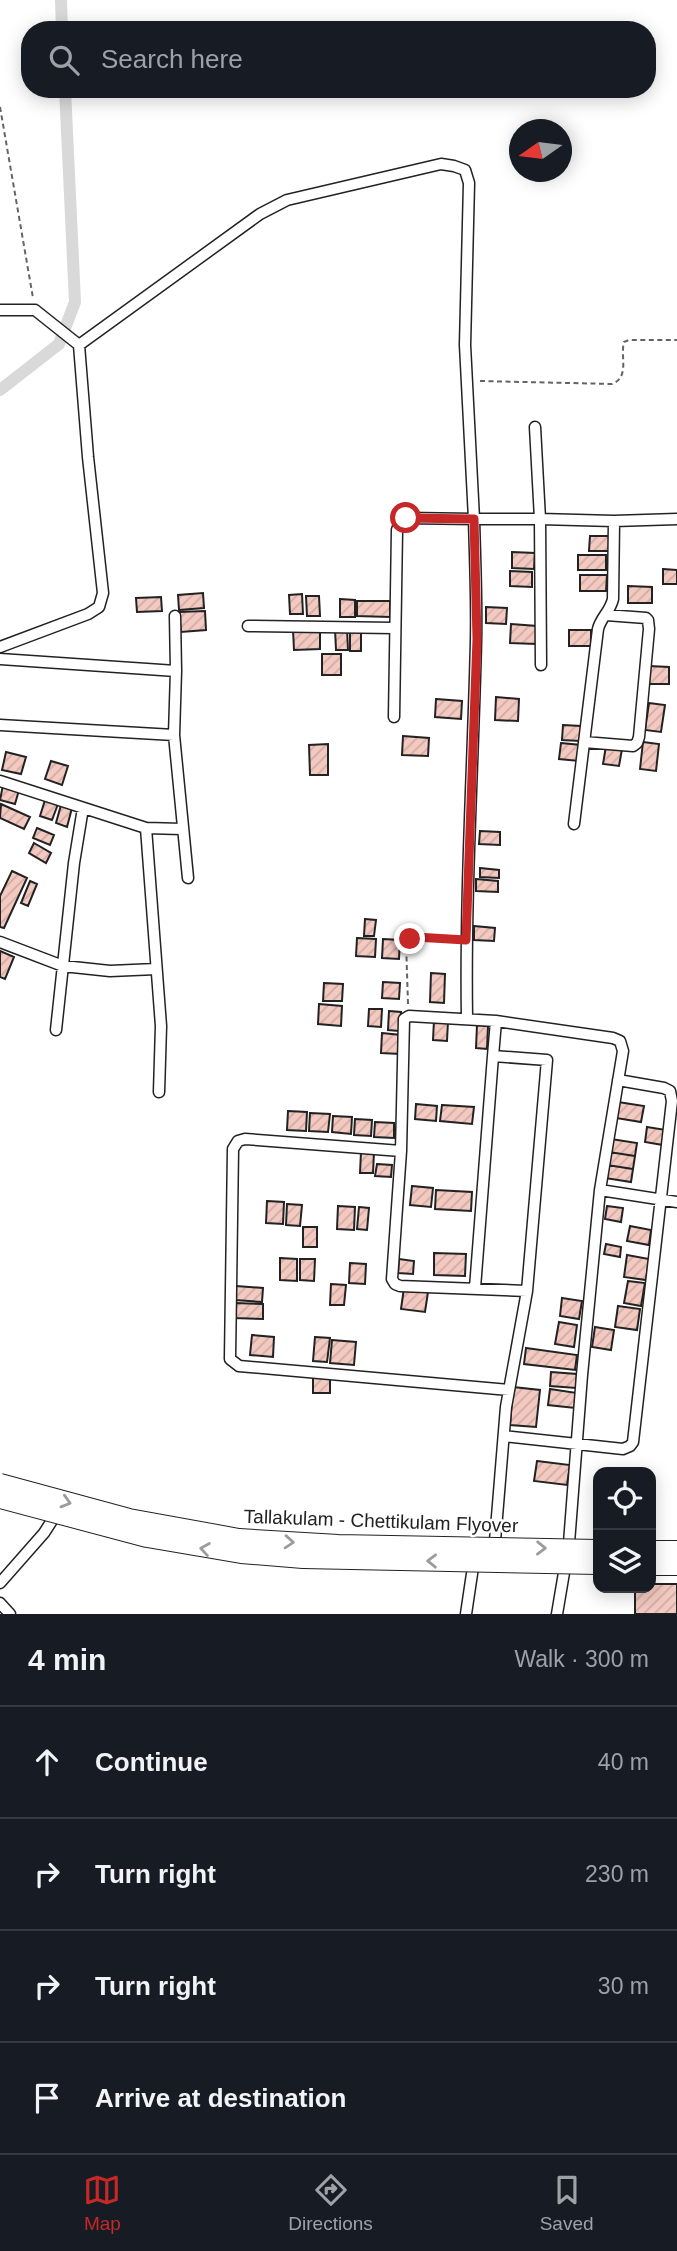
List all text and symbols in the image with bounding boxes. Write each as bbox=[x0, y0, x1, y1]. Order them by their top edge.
search box bbox=[21, 21, 656, 98]
icon: search bbox=[45, 41, 83, 79]
text: Search here bbox=[101, 44, 243, 74]
north arrow bbox=[509, 119, 572, 182]
route start bbox=[390, 502, 421, 533]
route end bbox=[394, 923, 425, 954]
map controls bbox=[593, 1467, 656, 1593]
button: locate bbox=[593, 1467, 656, 1530]
one-way arrow bbox=[59, 1493, 71, 1508]
street label: Tallakulam - Chettikulam Flyover bbox=[243, 1506, 519, 1536]
button: layers bbox=[593, 1530, 656, 1593]
one-way arrow bbox=[284, 1534, 295, 1549]
one-way arrow bbox=[536, 1540, 547, 1555]
one-way arrow bbox=[199, 1542, 211, 1557]
one-way arrow bbox=[426, 1554, 437, 1569]
text: 4 min bbox=[28, 1643, 106, 1676]
text: Walk · 300 m bbox=[514, 1646, 649, 1672]
icon: ahead bbox=[28, 1743, 66, 1781]
text: Continue bbox=[95, 1747, 208, 1777]
text: 40 m bbox=[598, 1749, 649, 1775]
icon: right bbox=[28, 1855, 66, 1893]
text: Turn right bbox=[95, 1859, 216, 1889]
text: 230 m bbox=[585, 1861, 649, 1887]
icon: right bbox=[28, 1967, 66, 2005]
text: Turn right bbox=[95, 1971, 216, 2001]
text: 30 m bbox=[598, 1973, 649, 1999]
icon: arrive bbox=[28, 2079, 66, 2117]
text: Arrive at destination bbox=[95, 2083, 346, 2113]
tab: Map bbox=[83, 2171, 121, 2235]
tab: Directions bbox=[288, 2171, 373, 2235]
tab: Saved bbox=[540, 2171, 594, 2235]

